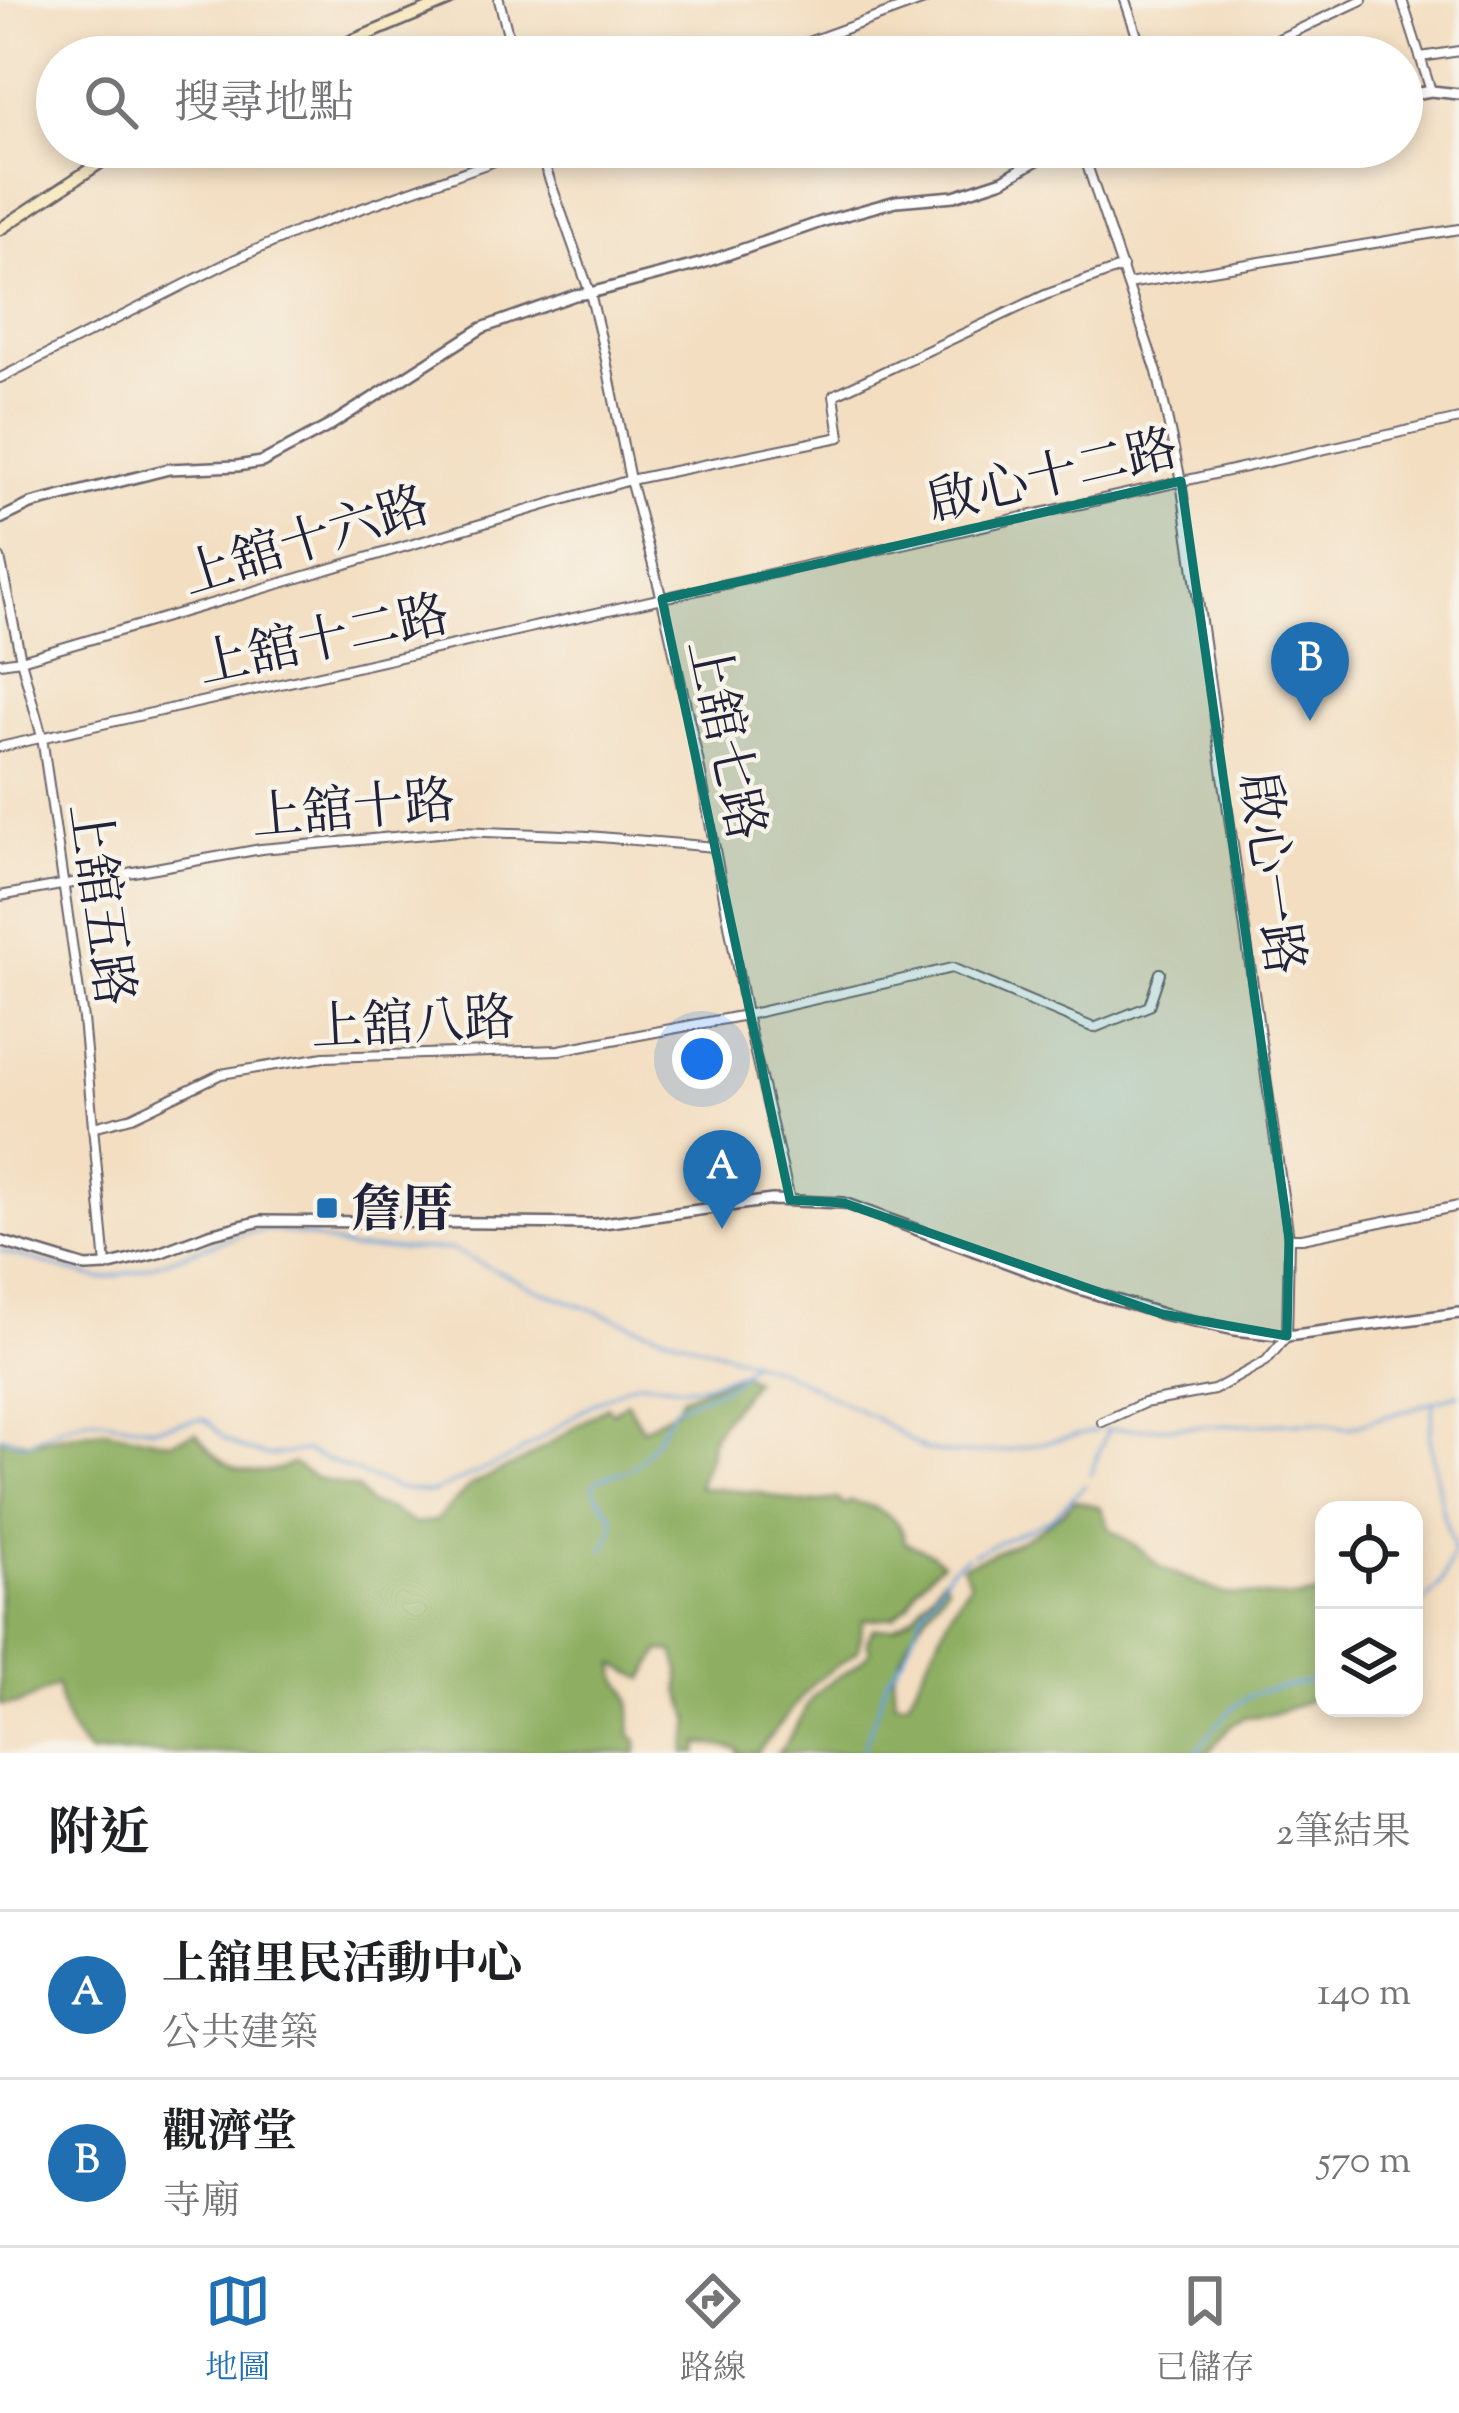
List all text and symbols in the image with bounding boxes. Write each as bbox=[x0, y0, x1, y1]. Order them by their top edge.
search box bbox=[36, 36, 1423, 168]
icon: search bbox=[78, 69, 144, 135]
text: 搜尋地點 bbox=[174, 74, 354, 139]
street label: 啟心十二路 bbox=[921, 415, 1186, 544]
street label: 上舘十六路 bbox=[174, 472, 439, 616]
street label: 上舘十二路 bbox=[192, 581, 456, 706]
pin: B bbox=[1271, 622, 1349, 721]
street label: 上舘七路 bbox=[666, 633, 780, 848]
street label: 上舘十路 bbox=[249, 767, 458, 858]
street label: 啟心一路 bbox=[1217, 768, 1318, 980]
street label: 上舘五路 bbox=[47, 799, 148, 1011]
street label: 上舘八路 bbox=[310, 985, 517, 1068]
your location bbox=[672, 1029, 732, 1089]
pin: A bbox=[683, 1130, 761, 1229]
place label: 詹厝 bbox=[351, 1177, 453, 1250]
marker: 詹厝 bbox=[314, 1195, 340, 1221]
map controls bbox=[1315, 1501, 1423, 1717]
button: locate bbox=[1315, 1501, 1423, 1609]
button: layers bbox=[1315, 1609, 1423, 1717]
text: 附近 bbox=[48, 1800, 150, 1873]
text: 2筆結果 bbox=[1276, 1807, 1411, 1863]
text: 上舘里民活動中心 bbox=[162, 1935, 522, 2000]
text: A bbox=[71, 1967, 103, 2023]
text: 140 m bbox=[1317, 1967, 1411, 2023]
text: 公共建築 bbox=[162, 2008, 318, 2064]
text: 觀濟堂 bbox=[162, 2103, 297, 2168]
text: B bbox=[75, 2135, 99, 2191]
text: 570 m bbox=[1318, 2135, 1411, 2191]
text: 寺廟 bbox=[162, 2176, 240, 2232]
tab: 地圖 bbox=[205, 2268, 271, 2394]
tab: 路線 bbox=[680, 2268, 746, 2394]
tab: 已儲存 bbox=[1155, 2268, 1254, 2394]

